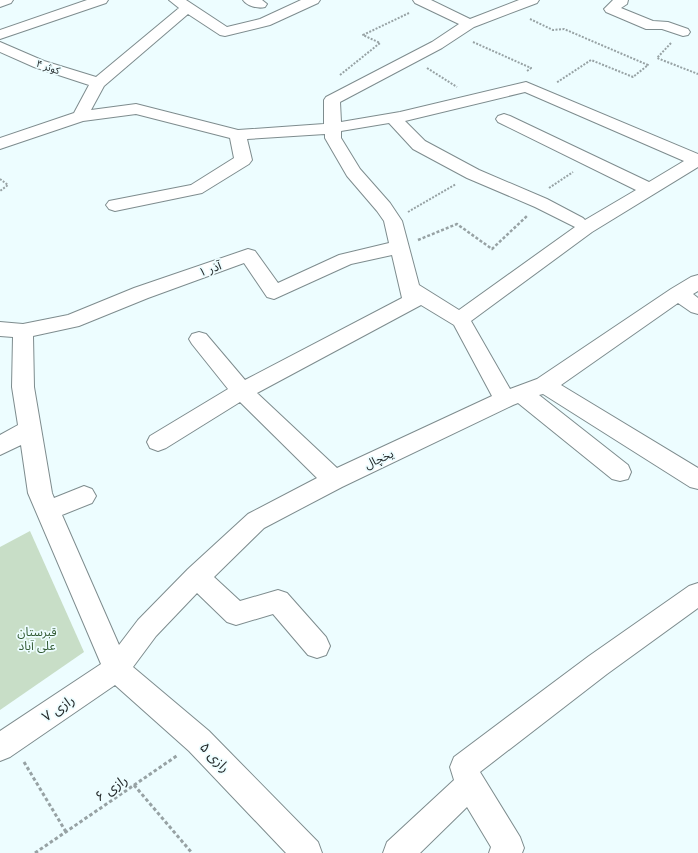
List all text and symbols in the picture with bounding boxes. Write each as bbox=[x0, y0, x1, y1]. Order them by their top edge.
street label: کوثر ۴ bbox=[34, 57, 62, 77]
street label: آذر ۱ bbox=[196, 257, 224, 280]
street label: یخچال bbox=[362, 445, 396, 473]
park label: قبرستان علی آباد bbox=[17, 624, 57, 654]
street label: رازی ۷ bbox=[38, 691, 78, 725]
street label: رازی ۵ bbox=[196, 738, 234, 776]
street label: رازی ۶ bbox=[91, 771, 131, 805]

